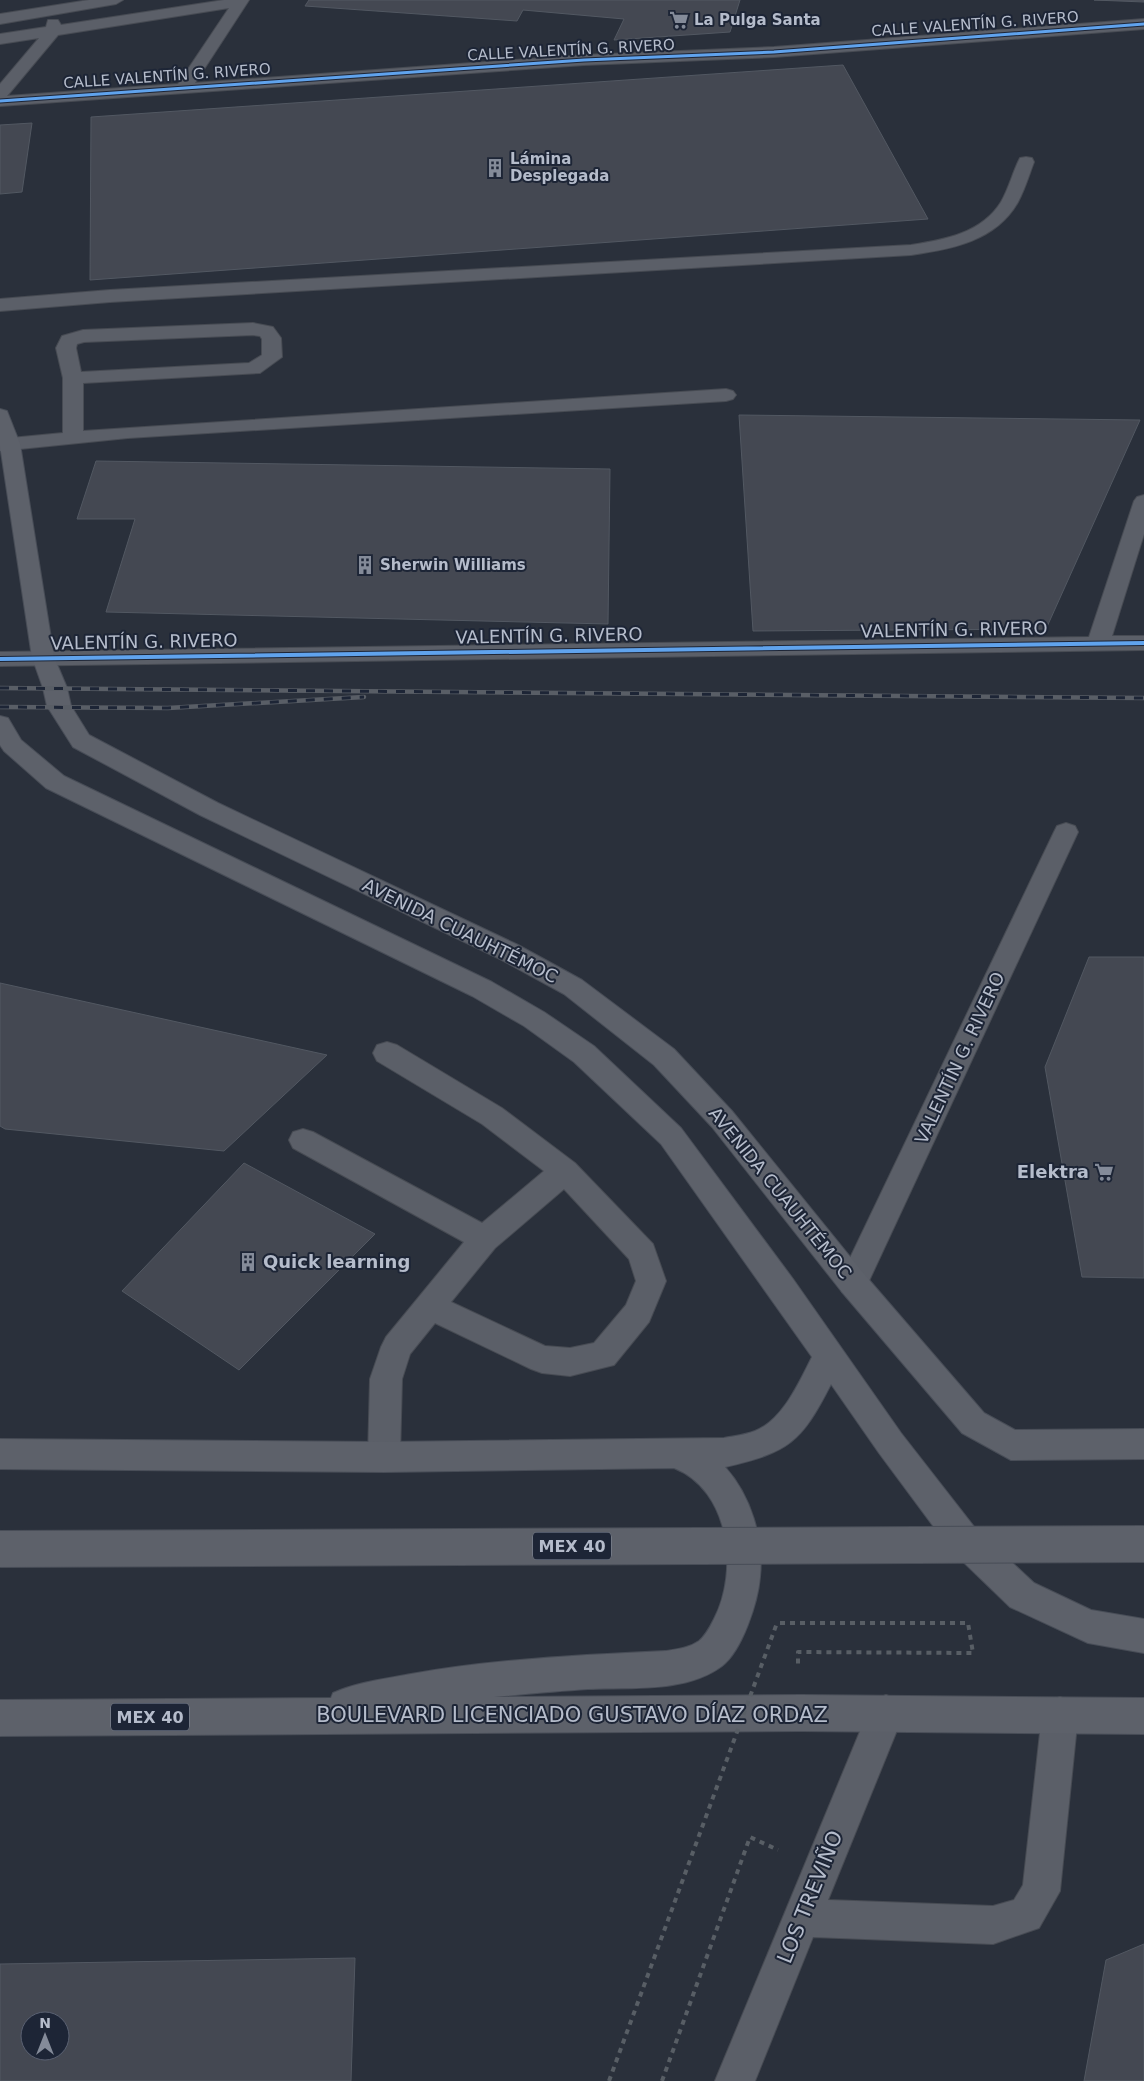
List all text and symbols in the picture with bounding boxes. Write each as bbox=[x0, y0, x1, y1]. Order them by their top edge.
street label: CALLE VALENTÍN G. RIVERO bbox=[871, 7, 1079, 40]
supermarket icon: La Pulga Santa bbox=[668, 9, 690, 31]
place label: La Pulga Santa bbox=[694, 11, 821, 29]
street label: CALLE VALENTÍN G. RIVERO bbox=[467, 35, 675, 64]
street label: CALLE VALENTÍN G. RIVERO bbox=[63, 59, 271, 92]
place label: Lámina Desplegada bbox=[510, 150, 609, 185]
building icon: Lámina Desplegada bbox=[484, 157, 506, 179]
building icon: Sherwin Williams bbox=[354, 554, 376, 576]
place label: Sherwin Williams bbox=[380, 556, 526, 574]
street label: VALENTÍN G. RIVERO bbox=[860, 617, 1048, 642]
street label: VALENTÍN G. RIVERO bbox=[455, 623, 643, 648]
street label: VALENTÍN G. RIVERO bbox=[50, 629, 238, 654]
street label: AVENIDA CUAUHTÉMOC bbox=[359, 874, 561, 987]
street label: VALENTÍN G. RIVERO bbox=[910, 968, 1009, 1147]
street label: AVENIDA CUAUHTÉMOC bbox=[705, 1103, 856, 1283]
place label: Elektra bbox=[1017, 1161, 1089, 1182]
supermarket icon: Elektra bbox=[1093, 1161, 1115, 1183]
building icon: Quick learning bbox=[237, 1251, 259, 1273]
place label: Quick learning bbox=[263, 1251, 410, 1272]
road number: MEX 40 bbox=[533, 1532, 611, 1560]
street label: BOULEVARD LICENCIADO GUSTAVO DÍAZ ORDAZ bbox=[316, 1702, 828, 1727]
road number: MEX 40 bbox=[111, 1704, 189, 1730]
street label: LOS TREVIÑO bbox=[771, 1826, 848, 1967]
north arrow bbox=[20, 2011, 70, 2061]
text: N bbox=[39, 2015, 51, 2031]

